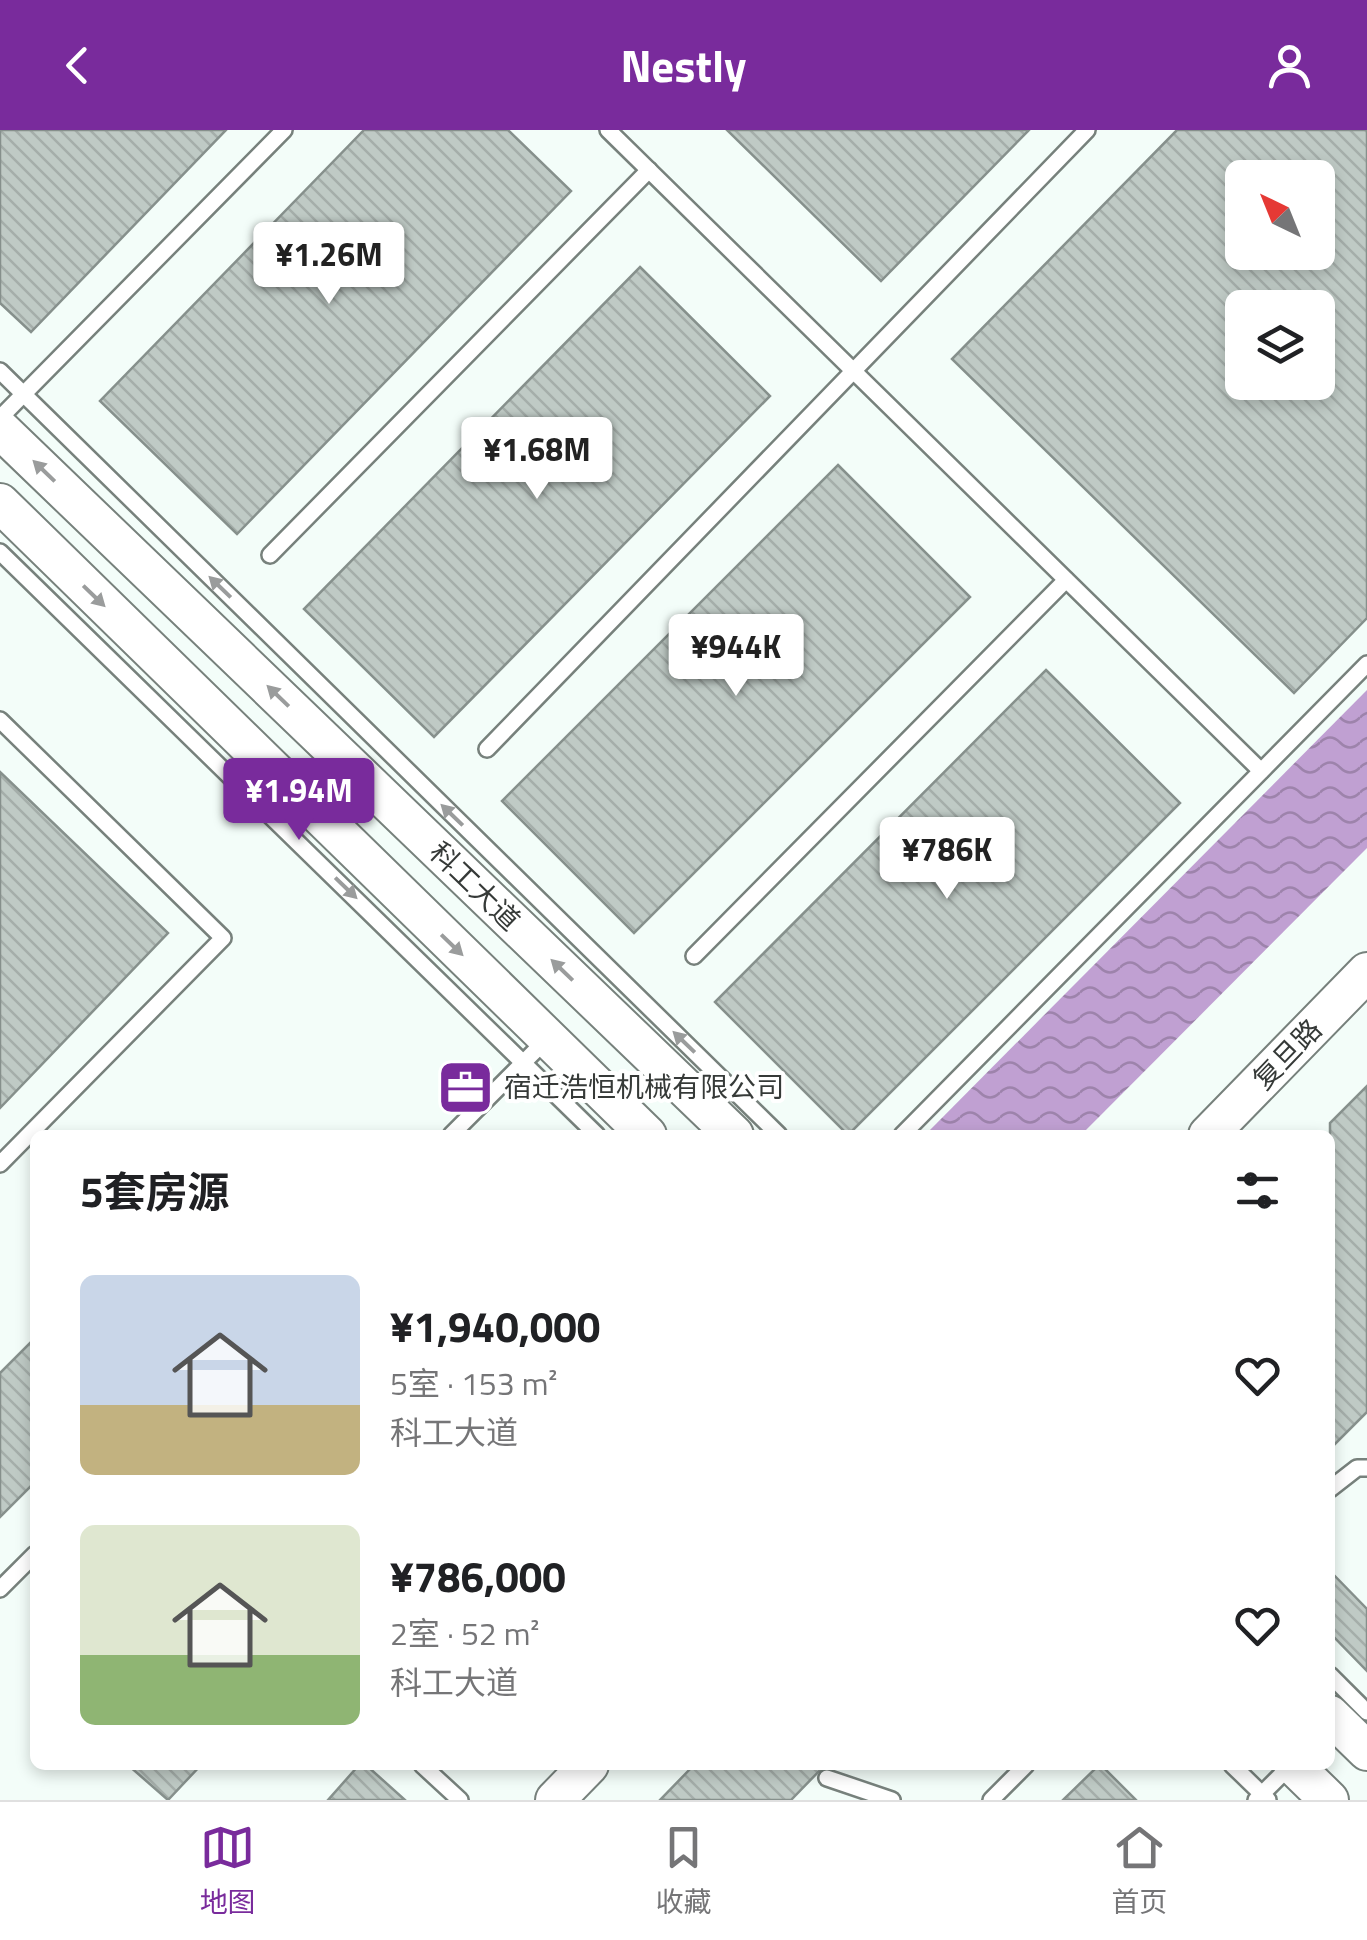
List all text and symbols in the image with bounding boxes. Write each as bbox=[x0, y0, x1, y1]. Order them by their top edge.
text: Nestly bbox=[620, 31, 747, 99]
icon: back bbox=[50, 38, 105, 93]
icon: person bbox=[1262, 38, 1317, 93]
north arrow bbox=[1225, 160, 1335, 270]
map controls bbox=[1225, 160, 1335, 400]
pin: ¥1.26M bbox=[248, 222, 410, 307]
text: ¥1.26M bbox=[275, 230, 383, 278]
button: layers bbox=[1225, 290, 1335, 400]
pin: ¥1.68M bbox=[456, 417, 618, 502]
text: ¥1.68M bbox=[483, 425, 591, 473]
one-way arrow bbox=[32, 460, 56, 483]
one-way arrow bbox=[209, 576, 233, 599]
one-way arrow bbox=[82, 584, 106, 607]
pin: ¥944K bbox=[666, 614, 806, 699]
text: ¥944K bbox=[691, 622, 781, 670]
one-way arrow bbox=[266, 685, 290, 709]
pin: ¥1.94M bbox=[218, 758, 380, 843]
text: ¥1.94M bbox=[245, 766, 353, 814]
one-way arrow bbox=[441, 803, 465, 827]
pin: ¥786K bbox=[877, 817, 1017, 902]
text: ¥786K bbox=[902, 825, 992, 873]
street label: 科工大道 bbox=[420, 831, 531, 940]
one-way arrow bbox=[334, 876, 358, 899]
one-way arrow bbox=[440, 933, 464, 956]
one-way arrow bbox=[551, 959, 575, 983]
street label: 复旦路 bbox=[1242, 1008, 1331, 1099]
one-way arrow bbox=[673, 1031, 697, 1054]
office icon: 宿迁浩恒机械有限公司 bbox=[435, 1057, 495, 1117]
place label: 宿迁浩恒机械有限公司 bbox=[504, 1065, 784, 1108]
text: 5套房源 bbox=[80, 1159, 230, 1223]
icon: filters bbox=[1230, 1163, 1285, 1218]
text: ¥1,940,000 bbox=[390, 1294, 600, 1358]
icon: home bbox=[160, 1315, 280, 1435]
icon: heart bbox=[1230, 1348, 1285, 1403]
text: 5室 · 153 m² bbox=[390, 1359, 557, 1407]
text: 科工大道 bbox=[390, 1408, 518, 1456]
text: ¥786,000 bbox=[390, 1544, 566, 1608]
icon: home bbox=[160, 1565, 280, 1685]
icon: heart bbox=[1230, 1598, 1285, 1653]
text: 2室 · 52 m² bbox=[390, 1609, 540, 1657]
text: 科工大道 bbox=[390, 1658, 518, 1706]
tab: 地图 bbox=[200, 1820, 256, 1923]
tab: 收藏 bbox=[655, 1820, 711, 1923]
tab: 首页 bbox=[1111, 1820, 1167, 1923]

